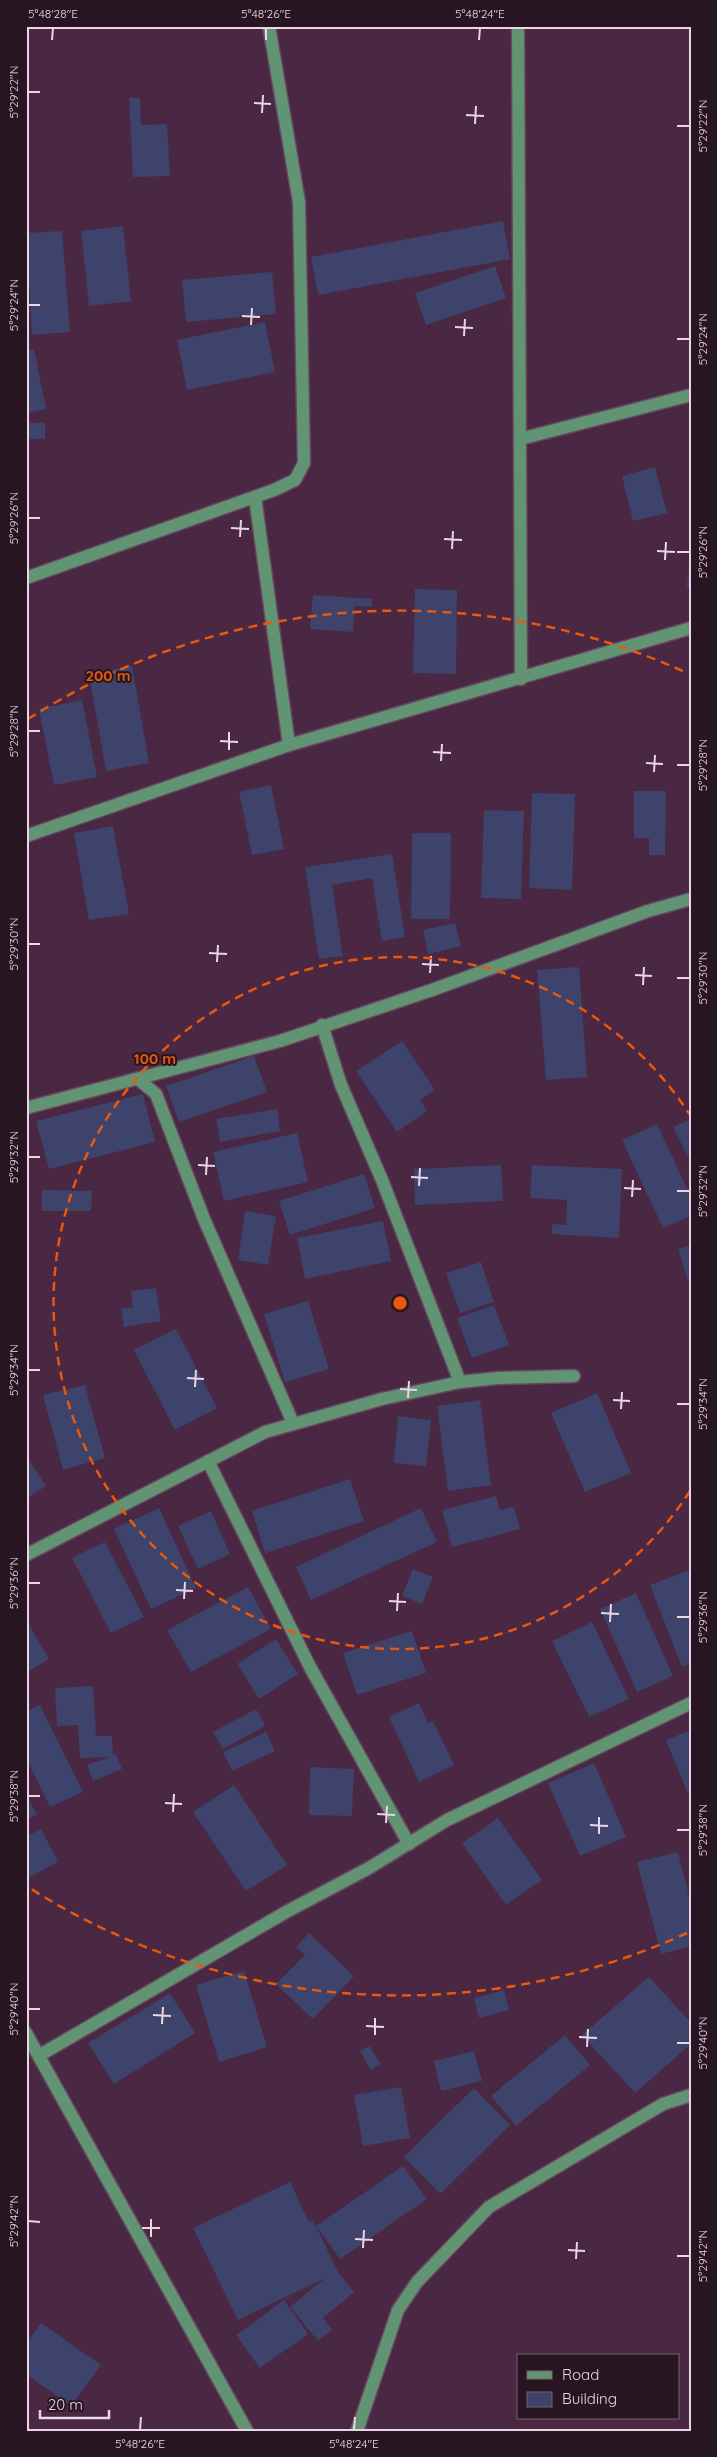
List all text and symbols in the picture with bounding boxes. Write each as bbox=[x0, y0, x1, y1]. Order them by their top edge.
text: 5°48'28"E bbox=[28, 6, 78, 21]
text: 5°48'26"E bbox=[241, 6, 291, 21]
text: 5°48'24"E bbox=[455, 6, 505, 21]
text: 5°29'22"N bbox=[6, 66, 21, 118]
text: 5°29'22"N bbox=[695, 100, 710, 152]
text: 5°29'24"N bbox=[6, 279, 21, 331]
text: 5°29'24"N bbox=[695, 313, 710, 365]
text: 5°29'26"N bbox=[6, 492, 21, 544]
text: 5°29'26"N bbox=[695, 526, 710, 578]
text: 200 m bbox=[86, 666, 131, 685]
text: 5°29'28"N bbox=[6, 705, 21, 757]
text: 5°29'28"N bbox=[695, 739, 710, 791]
text: 5°29'30"N bbox=[6, 918, 21, 970]
text: 5°29'30"N bbox=[695, 952, 710, 1004]
text: 100 m bbox=[134, 1049, 176, 1068]
text: 5°29'32"N bbox=[6, 1131, 21, 1183]
text: 5°29'32"N bbox=[695, 1165, 710, 1217]
centre of rings bbox=[391, 1294, 409, 1312]
text: 5°29'34"N bbox=[6, 1344, 21, 1396]
text: 5°29'34"N bbox=[695, 1378, 710, 1430]
text: 5°29'36"N bbox=[6, 1557, 21, 1609]
text: 5°29'36"N bbox=[695, 1591, 710, 1643]
text: 5°29'38"N bbox=[6, 1770, 21, 1822]
text: 5°29'38"N bbox=[695, 1804, 710, 1856]
text: 5°29'40"N bbox=[6, 1983, 21, 2035]
text: 5°29'40"N bbox=[695, 2017, 710, 2069]
text: 5°29'42"N bbox=[6, 2195, 21, 2247]
text: 5°29'42"N bbox=[695, 2230, 710, 2282]
legend bbox=[517, 2354, 680, 2420]
text: Road bbox=[562, 2365, 599, 2384]
scale bar bbox=[40, 2387, 109, 2419]
text: Building bbox=[562, 2389, 617, 2408]
text: 20 m bbox=[48, 2395, 83, 2414]
text: 5°48'26"E bbox=[115, 2436, 165, 2451]
text: 5°48'24"E bbox=[329, 2436, 379, 2451]

